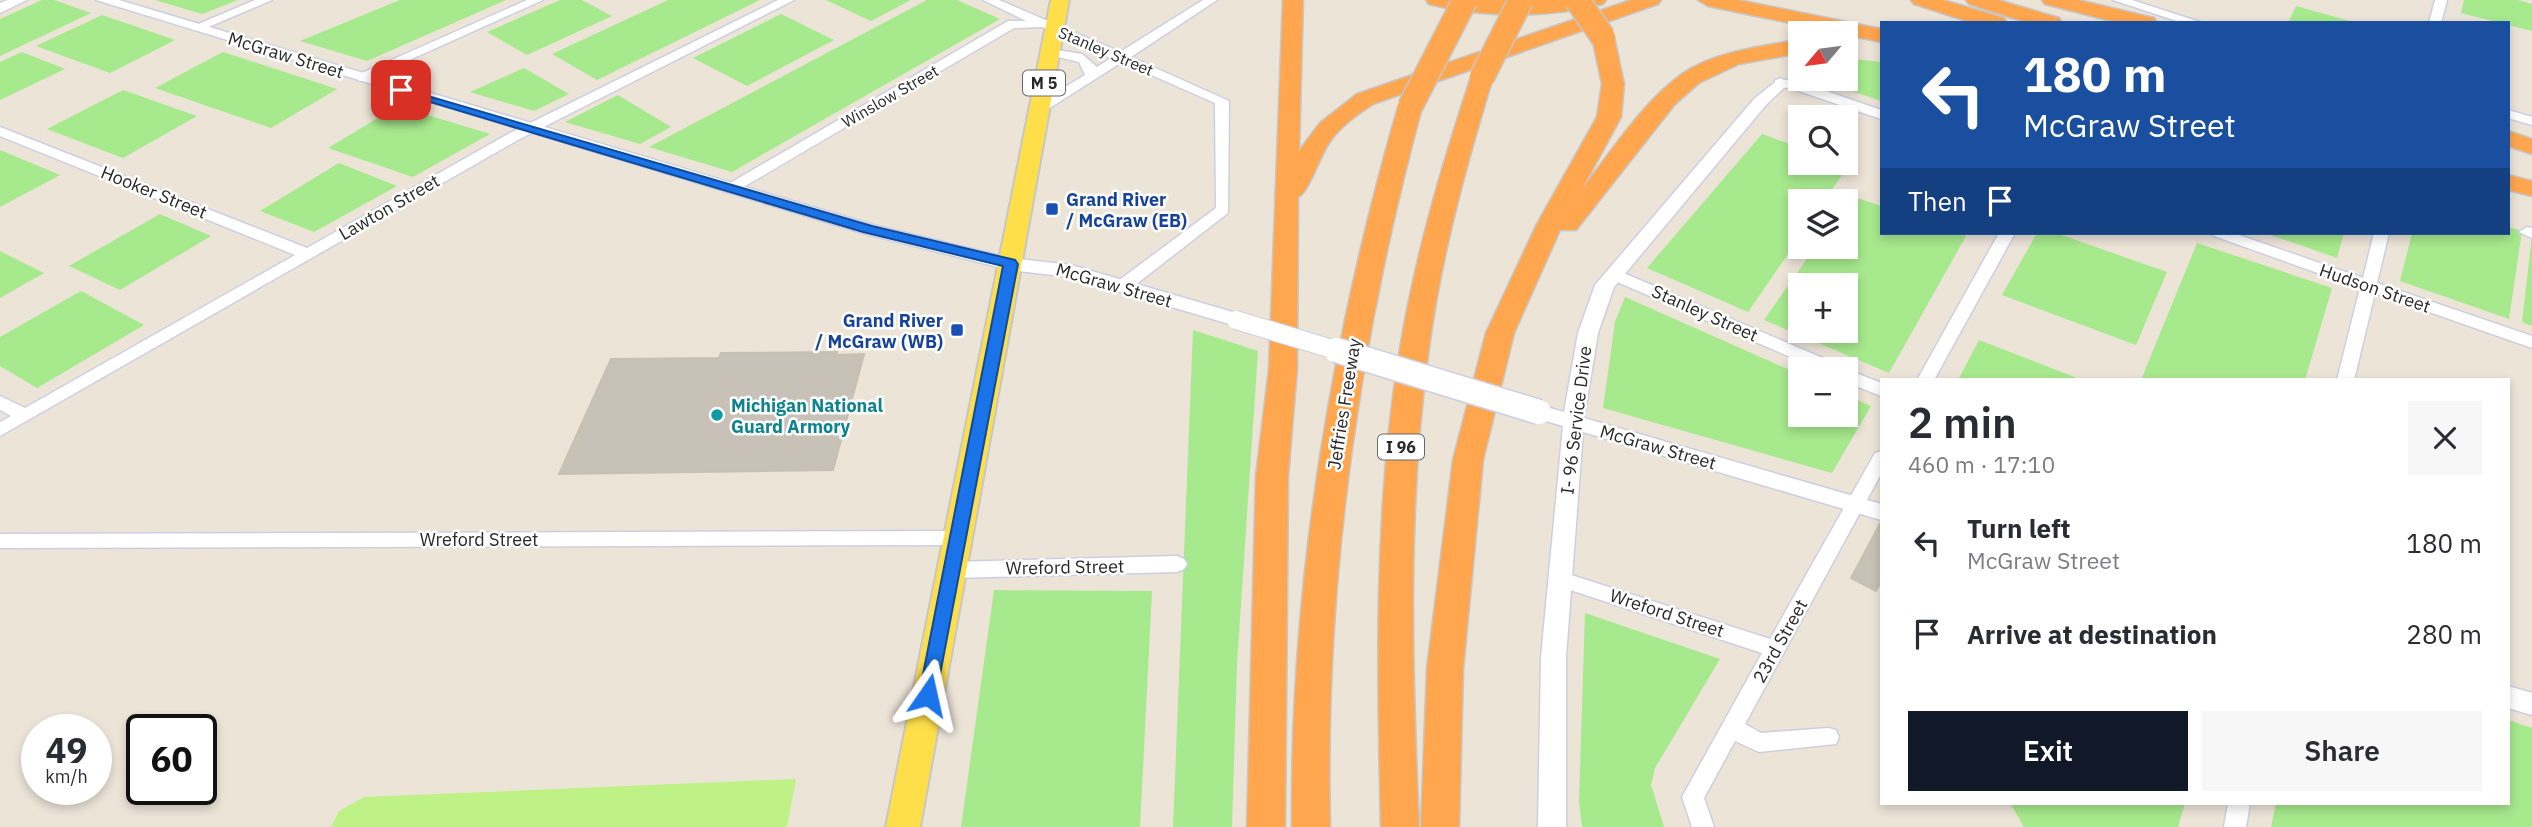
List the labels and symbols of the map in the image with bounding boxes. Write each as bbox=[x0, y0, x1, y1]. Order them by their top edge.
north arrow bbox=[1788, 21, 1858, 91]
street label: Stanley Street bbox=[1055, 22, 1157, 80]
street label: McGraw Street bbox=[225, 27, 347, 83]
pin bbox=[371, 60, 431, 120]
street label: Winslow Street bbox=[838, 60, 942, 132]
road number: M 5 bbox=[1023, 71, 1065, 96]
street label: Hooker Street bbox=[98, 160, 210, 224]
street label: Lawton Street bbox=[335, 169, 443, 245]
place label: Grand River / McGraw (EB) bbox=[1066, 188, 1187, 232]
marker: Grand River / McGraw (EB) bbox=[1044, 201, 1060, 217]
street label: McGraw Street bbox=[1053, 257, 1175, 313]
street label: Hudson Street bbox=[2316, 258, 2434, 318]
street label: Stanley Street bbox=[1648, 279, 1762, 347]
place label: Grand River / McGraw (WB) bbox=[815, 309, 943, 353]
marker: Grand River / McGraw (WB) bbox=[949, 322, 965, 338]
street label: Jeffries Freeway bbox=[1322, 337, 1366, 471]
street label: I- 96 Service Drive bbox=[1555, 344, 1597, 495]
place label: Michigan National Guard Armory bbox=[731, 394, 884, 438]
marker: Michigan National Guard Armory bbox=[709, 407, 725, 423]
street label: McGraw Street bbox=[1597, 419, 1719, 475]
road number: I 96 bbox=[1378, 434, 1424, 460]
street label: Wreford Street bbox=[420, 528, 538, 551]
street label: Wreford Street bbox=[1005, 554, 1125, 580]
street label: Wreford Street bbox=[1607, 584, 1727, 642]
street label: 23rd Street bbox=[1748, 595, 1812, 687]
position arrow bbox=[891, 658, 965, 732]
speed limit sign: 60 bbox=[126, 714, 217, 805]

